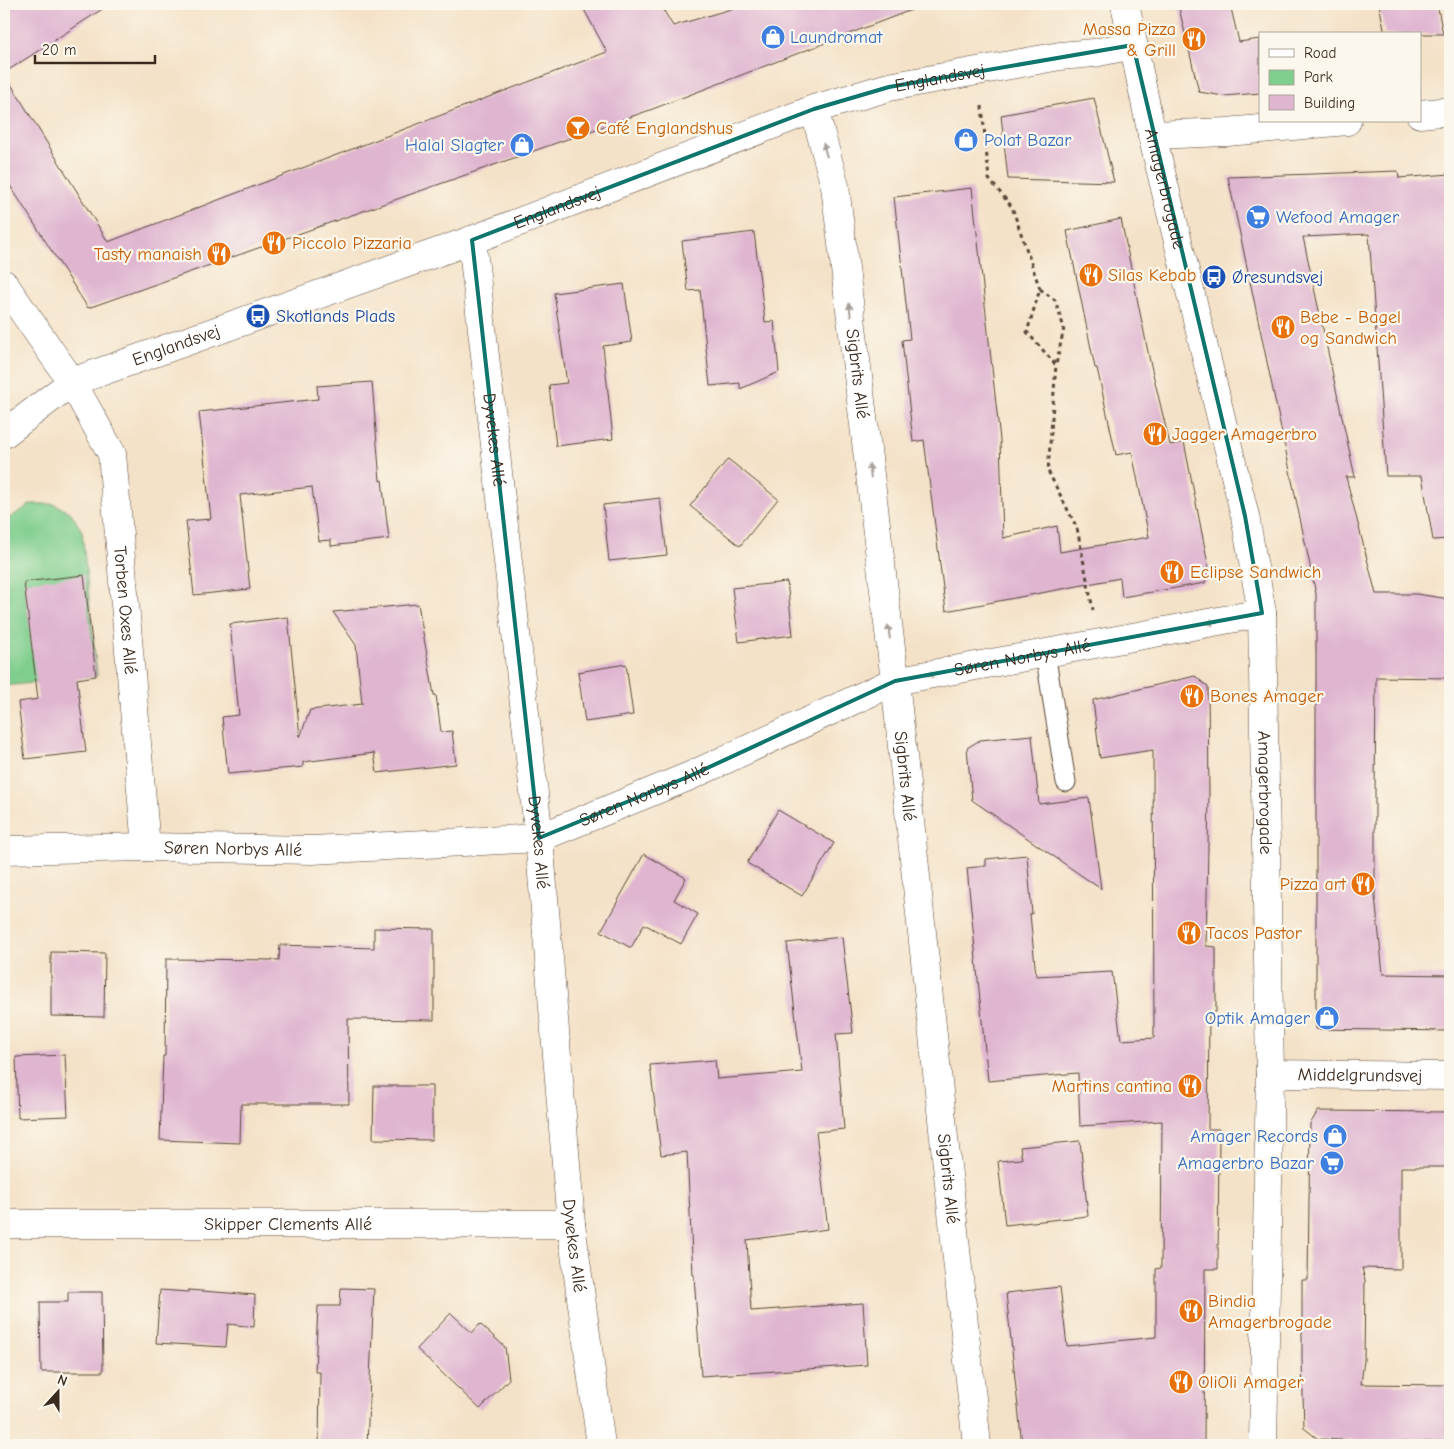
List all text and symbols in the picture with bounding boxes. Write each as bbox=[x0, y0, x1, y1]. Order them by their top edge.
place label: Massa Pizza & Grill bbox=[1083, 19, 1176, 61]
shop icon: Laundromat bbox=[760, 24, 786, 50]
restaurant icon: Massa Pizza & Grill bbox=[1181, 26, 1207, 52]
place label: Laundromat bbox=[790, 27, 883, 48]
scale bar bbox=[35, 32, 155, 64]
legend bbox=[1259, 32, 1422, 122]
text: 20 m bbox=[42, 41, 76, 59]
text: Road bbox=[1304, 44, 1336, 62]
street label: Englandsvej bbox=[893, 60, 986, 97]
text: Park bbox=[1304, 68, 1333, 86]
text: Building bbox=[1304, 94, 1355, 112]
bar icon: Café Englandshus bbox=[565, 115, 591, 141]
place label: Café Englandshus bbox=[596, 118, 733, 139]
street label: Amagerbrogade bbox=[1140, 126, 1189, 251]
shop icon: Polat Bazar bbox=[953, 127, 979, 153]
place label: Polat Bazar bbox=[984, 130, 1072, 151]
shop icon: Halal Slagter bbox=[509, 132, 535, 158]
place label: Halal Slagter bbox=[405, 135, 505, 156]
one-way arrow bbox=[821, 142, 829, 157]
street label: Englandsvej bbox=[511, 182, 603, 234]
supermarket icon: Wefood Amager bbox=[1245, 204, 1271, 230]
place label: Wefood Amager bbox=[1276, 207, 1400, 228]
restaurant icon: Piccolo Pizzaria bbox=[261, 230, 287, 256]
place label: Piccolo Pizzaria bbox=[292, 233, 412, 254]
restaurant icon: Tasty manaish bbox=[206, 241, 232, 267]
place label: Tasty manaish bbox=[94, 244, 202, 265]
restaurant icon: Silas Kebab bbox=[1078, 262, 1104, 288]
bus stop icon: Øresundsvej bbox=[1201, 264, 1227, 290]
place label: Silas Kebab bbox=[1108, 265, 1196, 286]
place label: Øresundsvej bbox=[1232, 267, 1323, 288]
one-way arrow bbox=[846, 301, 854, 317]
bus stop icon: Skotlands Plads bbox=[245, 303, 271, 329]
place label: Skotlands Plads bbox=[276, 306, 395, 327]
place label: Bebe - Bagel og Sandwich bbox=[1300, 307, 1401, 349]
restaurant icon: Bebe - Bagel og Sandwich bbox=[1270, 314, 1296, 340]
street label: Englandsvej bbox=[130, 320, 223, 371]
street label: Sigbrits Allé bbox=[841, 328, 873, 420]
street label: Dyvekes Allé bbox=[478, 392, 510, 488]
restaurant icon: Jagger Amagerbro bbox=[1142, 421, 1168, 447]
place label: Jagger Amagerbro bbox=[1172, 424, 1317, 445]
one-way arrow bbox=[866, 463, 874, 479]
street label: Torben Oxes Allé bbox=[109, 545, 141, 675]
restaurant icon: Eclipse Sandwich bbox=[1159, 559, 1185, 585]
place label: Eclipse Sandwich bbox=[1190, 562, 1321, 583]
one-way arrow bbox=[1205, 618, 1221, 626]
one-way arrow bbox=[885, 624, 893, 640]
street label: Søren Norbys Allé bbox=[952, 635, 1092, 681]
one-way arrow bbox=[925, 670, 941, 678]
restaurant icon: Bones Amager bbox=[1179, 683, 1205, 709]
place label: Bones Amager bbox=[1210, 686, 1324, 707]
street label: Sigbrits Allé bbox=[889, 730, 920, 822]
street label: Amagerbrogade bbox=[1253, 730, 1276, 855]
street label: Søren Norbys Allé bbox=[576, 759, 712, 831]
street label: Dyvekes Allé bbox=[523, 794, 553, 890]
street label: Søren Norbys Allé bbox=[164, 837, 302, 861]
restaurant icon: Pizza art bbox=[1350, 871, 1376, 897]
place label: Pizza art bbox=[1280, 874, 1347, 895]
restaurant icon: Tacos Pastor bbox=[1176, 920, 1202, 946]
place label: Tacos Pastor bbox=[1206, 923, 1303, 944]
shop icon: Optik Amager bbox=[1314, 1005, 1340, 1031]
place label: Optik Amager bbox=[1205, 1008, 1311, 1029]
street label: Middelgrundsvej bbox=[1298, 1064, 1422, 1087]
restaurant icon: Martins cantina bbox=[1177, 1073, 1203, 1099]
place label: Martins cantina bbox=[1051, 1076, 1172, 1097]
shop icon: Amager Records bbox=[1322, 1123, 1348, 1149]
place label: Amager Records bbox=[1190, 1126, 1318, 1147]
street label: Sigbrits Allé bbox=[933, 1133, 963, 1225]
supermarket icon: Amagerbro Bazar bbox=[1319, 1150, 1345, 1176]
place label: Amagerbro Bazar bbox=[1177, 1153, 1315, 1174]
street label: Dyvekes Allé bbox=[558, 1198, 590, 1294]
street label: Skipper Clements Allé bbox=[204, 1214, 372, 1235]
place label: Bindia Amagerbrogade bbox=[1208, 1291, 1332, 1333]
restaurant icon: Bindia Amagerbrogade bbox=[1178, 1298, 1204, 1324]
north arrow bbox=[32, 1366, 82, 1416]
restaurant icon: OliOli Amager bbox=[1168, 1369, 1194, 1395]
text: N bbox=[55, 1371, 70, 1390]
place label: OliOli Amager bbox=[1198, 1372, 1304, 1393]

